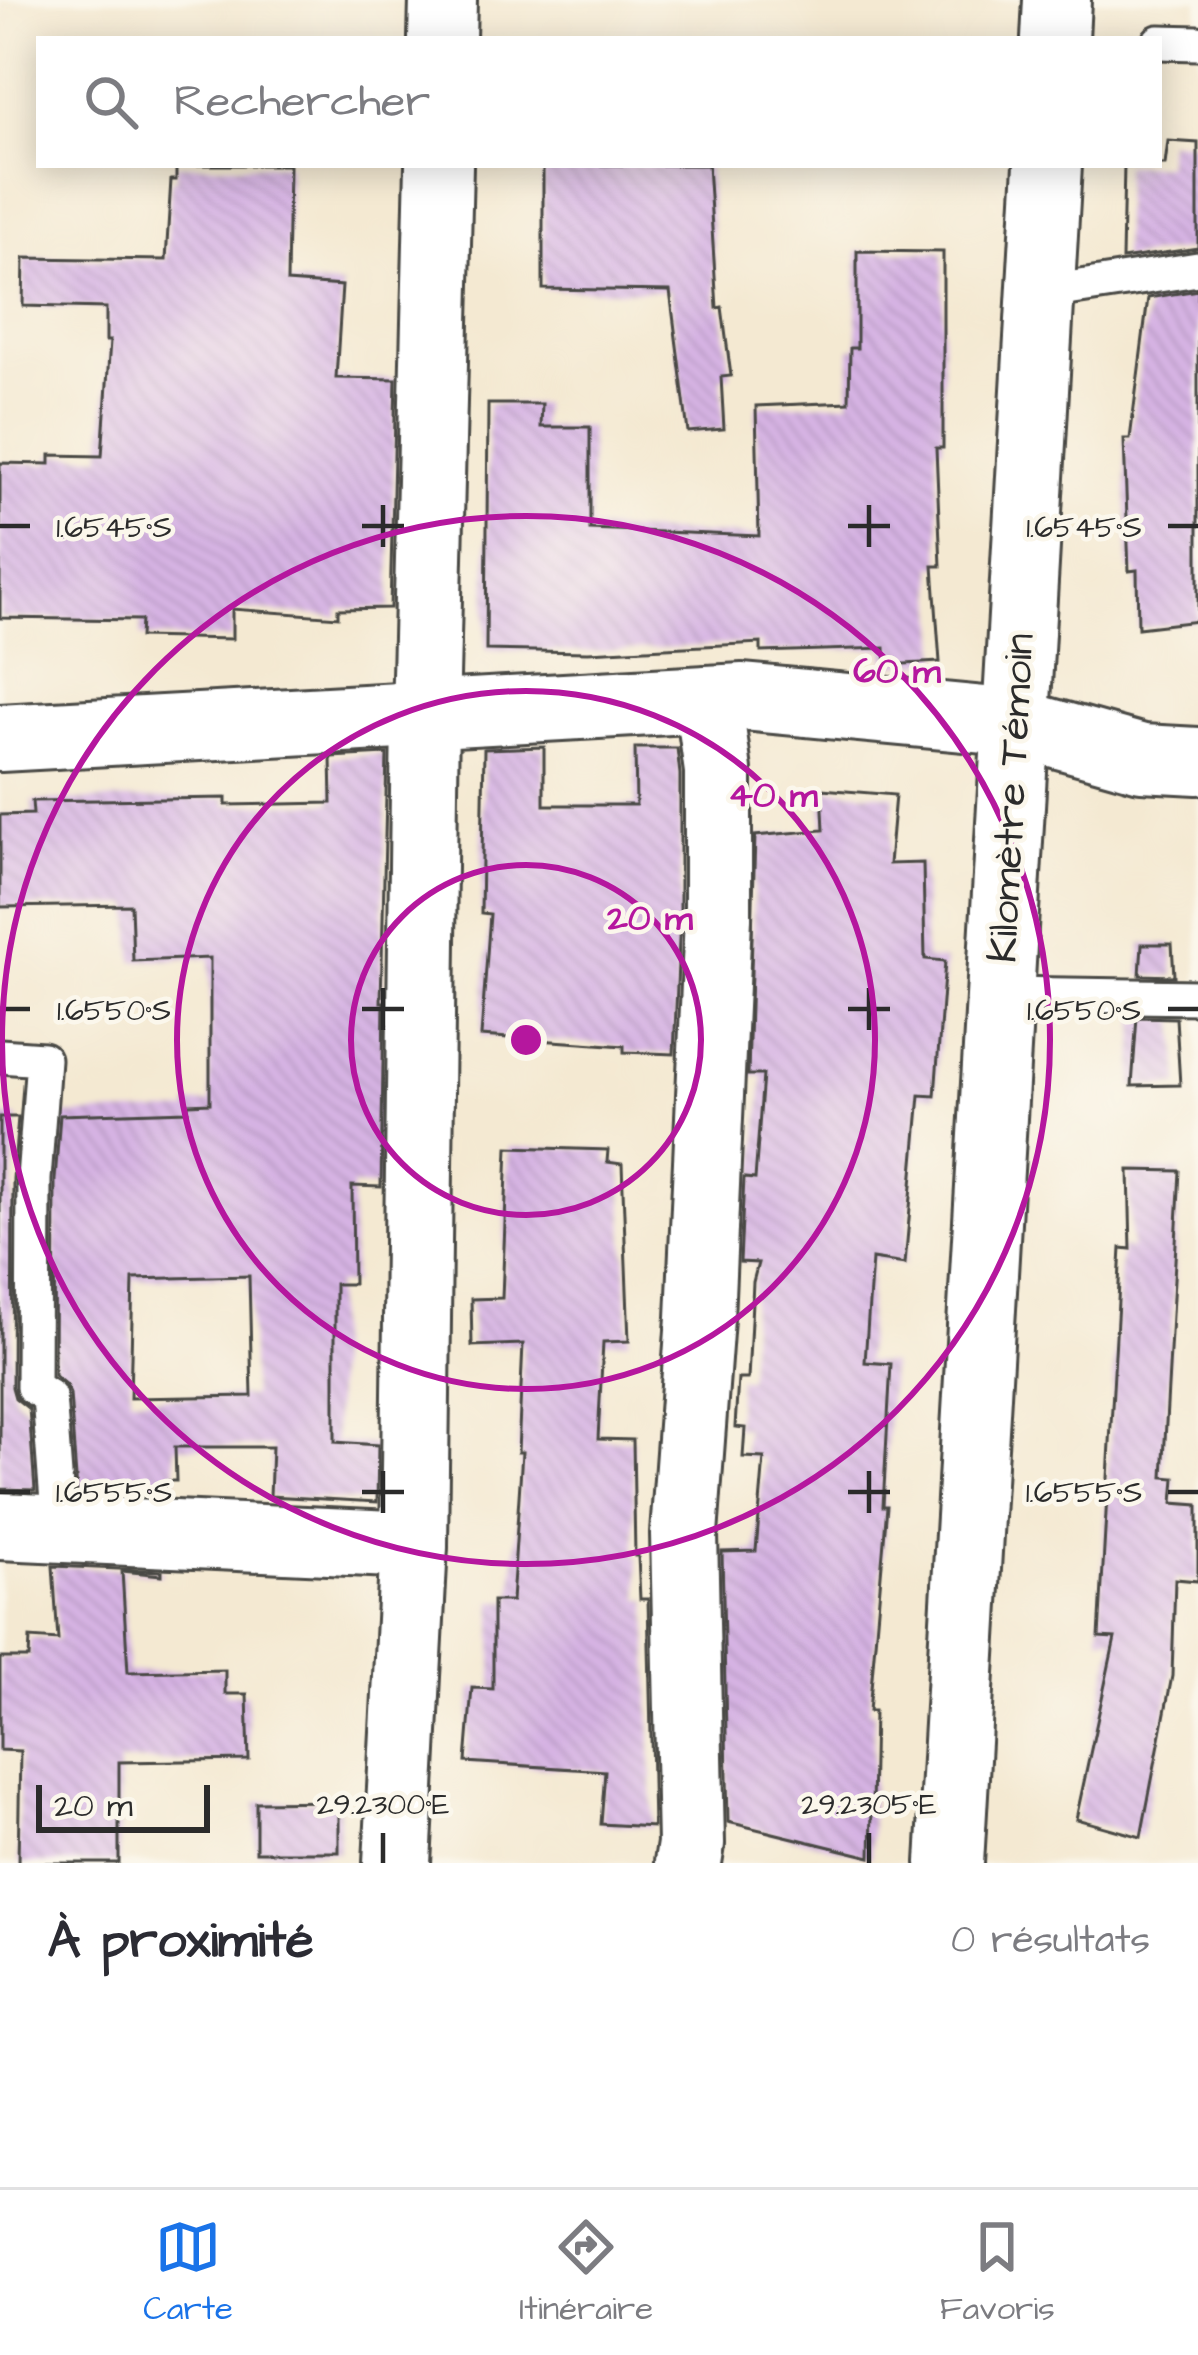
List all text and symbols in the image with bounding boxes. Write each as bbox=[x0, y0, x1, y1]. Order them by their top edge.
search box bbox=[36, 36, 1162, 168]
icon: search bbox=[78, 69, 144, 135]
text: Rechercher bbox=[174, 71, 430, 133]
text: 1.6545°S bbox=[56, 507, 172, 549]
text: 1.6545°S bbox=[1026, 507, 1142, 549]
street label: Kilomètre Témoin bbox=[974, 632, 1050, 964]
text: 60 m bbox=[853, 646, 942, 697]
text: 40 m bbox=[728, 770, 819, 821]
text: 20 m bbox=[606, 893, 694, 944]
text: 1.6550°S bbox=[57, 990, 171, 1032]
text: 1.6550°S bbox=[1027, 990, 1141, 1032]
centre of rings bbox=[505, 1019, 547, 1061]
text: 1.6555°S bbox=[56, 1472, 172, 1514]
text: 1.6555°S bbox=[1026, 1472, 1142, 1514]
scale bar bbox=[36, 1779, 210, 1832]
text: 20 m bbox=[54, 1783, 133, 1829]
text: 29.2300°E bbox=[316, 1784, 450, 1826]
text: 29.2305°E bbox=[801, 1784, 937, 1826]
text: À proximité bbox=[48, 1906, 314, 1977]
text: 0 résultats bbox=[951, 1914, 1150, 1968]
tab: Carte bbox=[143, 2214, 233, 2332]
tab: Itinéraire bbox=[519, 2214, 653, 2332]
tab: Favoris bbox=[940, 2214, 1055, 2332]

